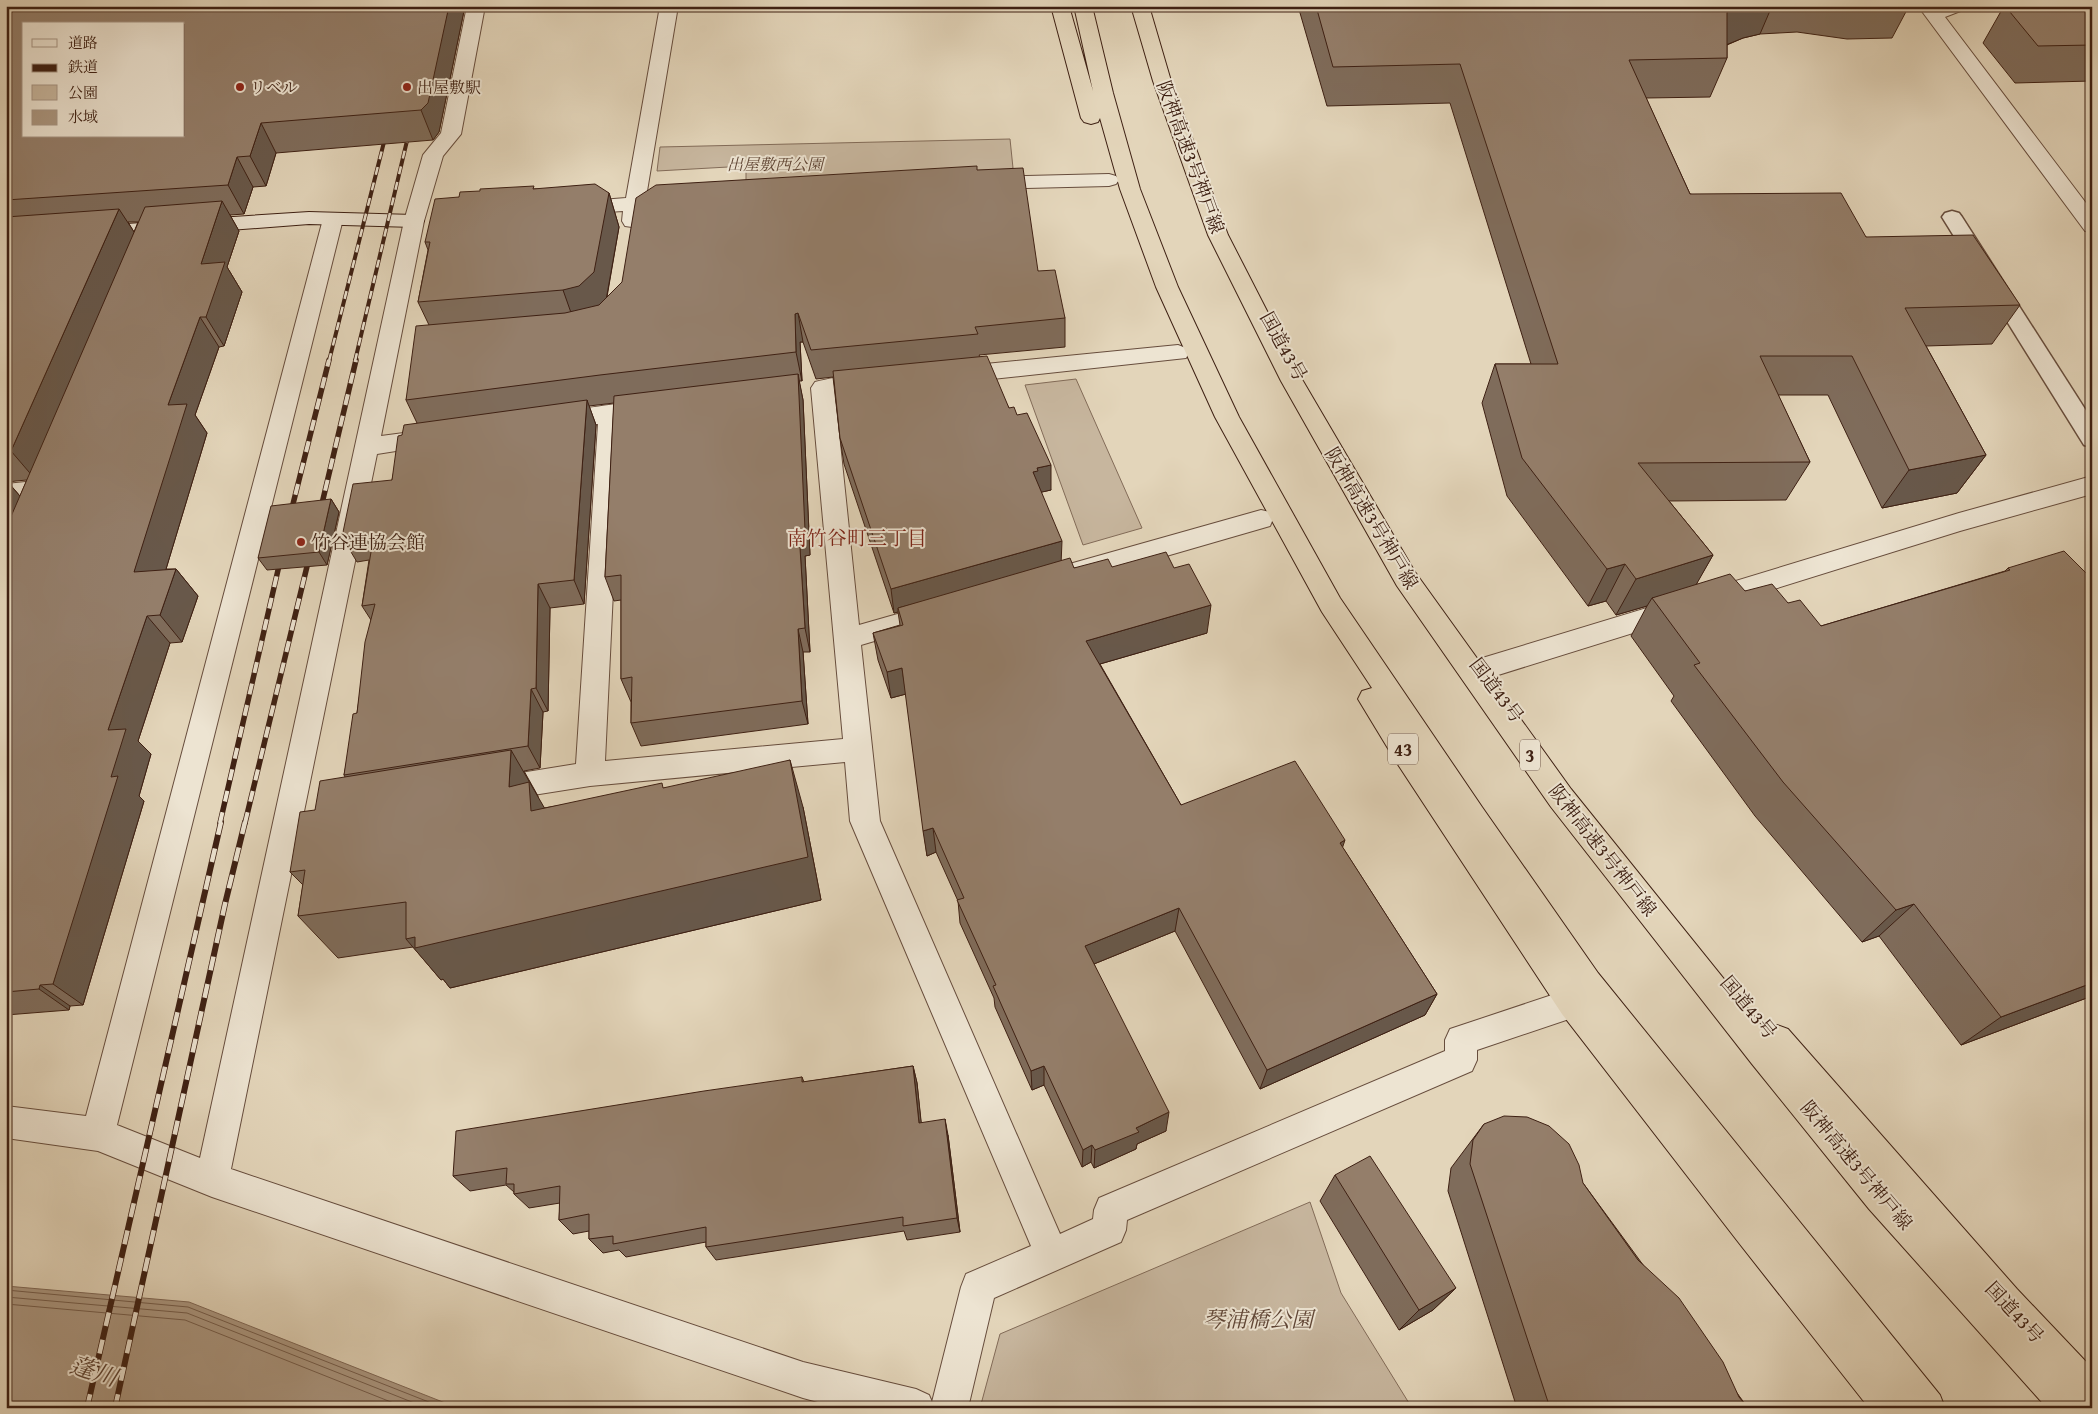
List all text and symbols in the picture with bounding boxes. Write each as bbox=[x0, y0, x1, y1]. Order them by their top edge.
legend bbox=[22, 22, 185, 138]
text: 道路 bbox=[68, 32, 98, 53]
text: 鉄道 bbox=[68, 56, 98, 77]
place label: リベル bbox=[250, 75, 298, 99]
place label: 出屋敷駅 bbox=[417, 75, 481, 99]
street label: 阪神高速3号神戸線 bbox=[1150, 76, 1232, 238]
marker: リベル bbox=[234, 81, 246, 93]
marker: 出屋敷駅 bbox=[401, 81, 413, 93]
text: 公園 bbox=[68, 82, 98, 103]
text: 水域 bbox=[68, 106, 98, 127]
park label: 出屋敷西公園 bbox=[727, 152, 826, 176]
street label: 国道43号 bbox=[1254, 306, 1314, 386]
street label: 阪神高速3号神戸線 bbox=[1318, 442, 1426, 594]
district label: 南竹谷町三丁目 bbox=[787, 523, 927, 552]
place label: 竹谷連協会館 bbox=[311, 528, 425, 556]
marker: 竹谷連協会館 bbox=[295, 536, 307, 548]
street label: 国道43号 bbox=[1463, 652, 1531, 728]
road number: 43 bbox=[1388, 734, 1418, 764]
road number: 3 bbox=[1520, 740, 1540, 770]
street label: 阪神高速3号神戸線 bbox=[1542, 778, 1664, 922]
street label: 国道43号 bbox=[1714, 969, 1784, 1045]
street label: 阪神高速3号神戸線 bbox=[1794, 1094, 1920, 1236]
street label: 国道43号 bbox=[1979, 1275, 2051, 1349]
park label: 琴浦橋公園 bbox=[1203, 1303, 1316, 1335]
water label: 蓬川 bbox=[66, 1347, 125, 1396]

